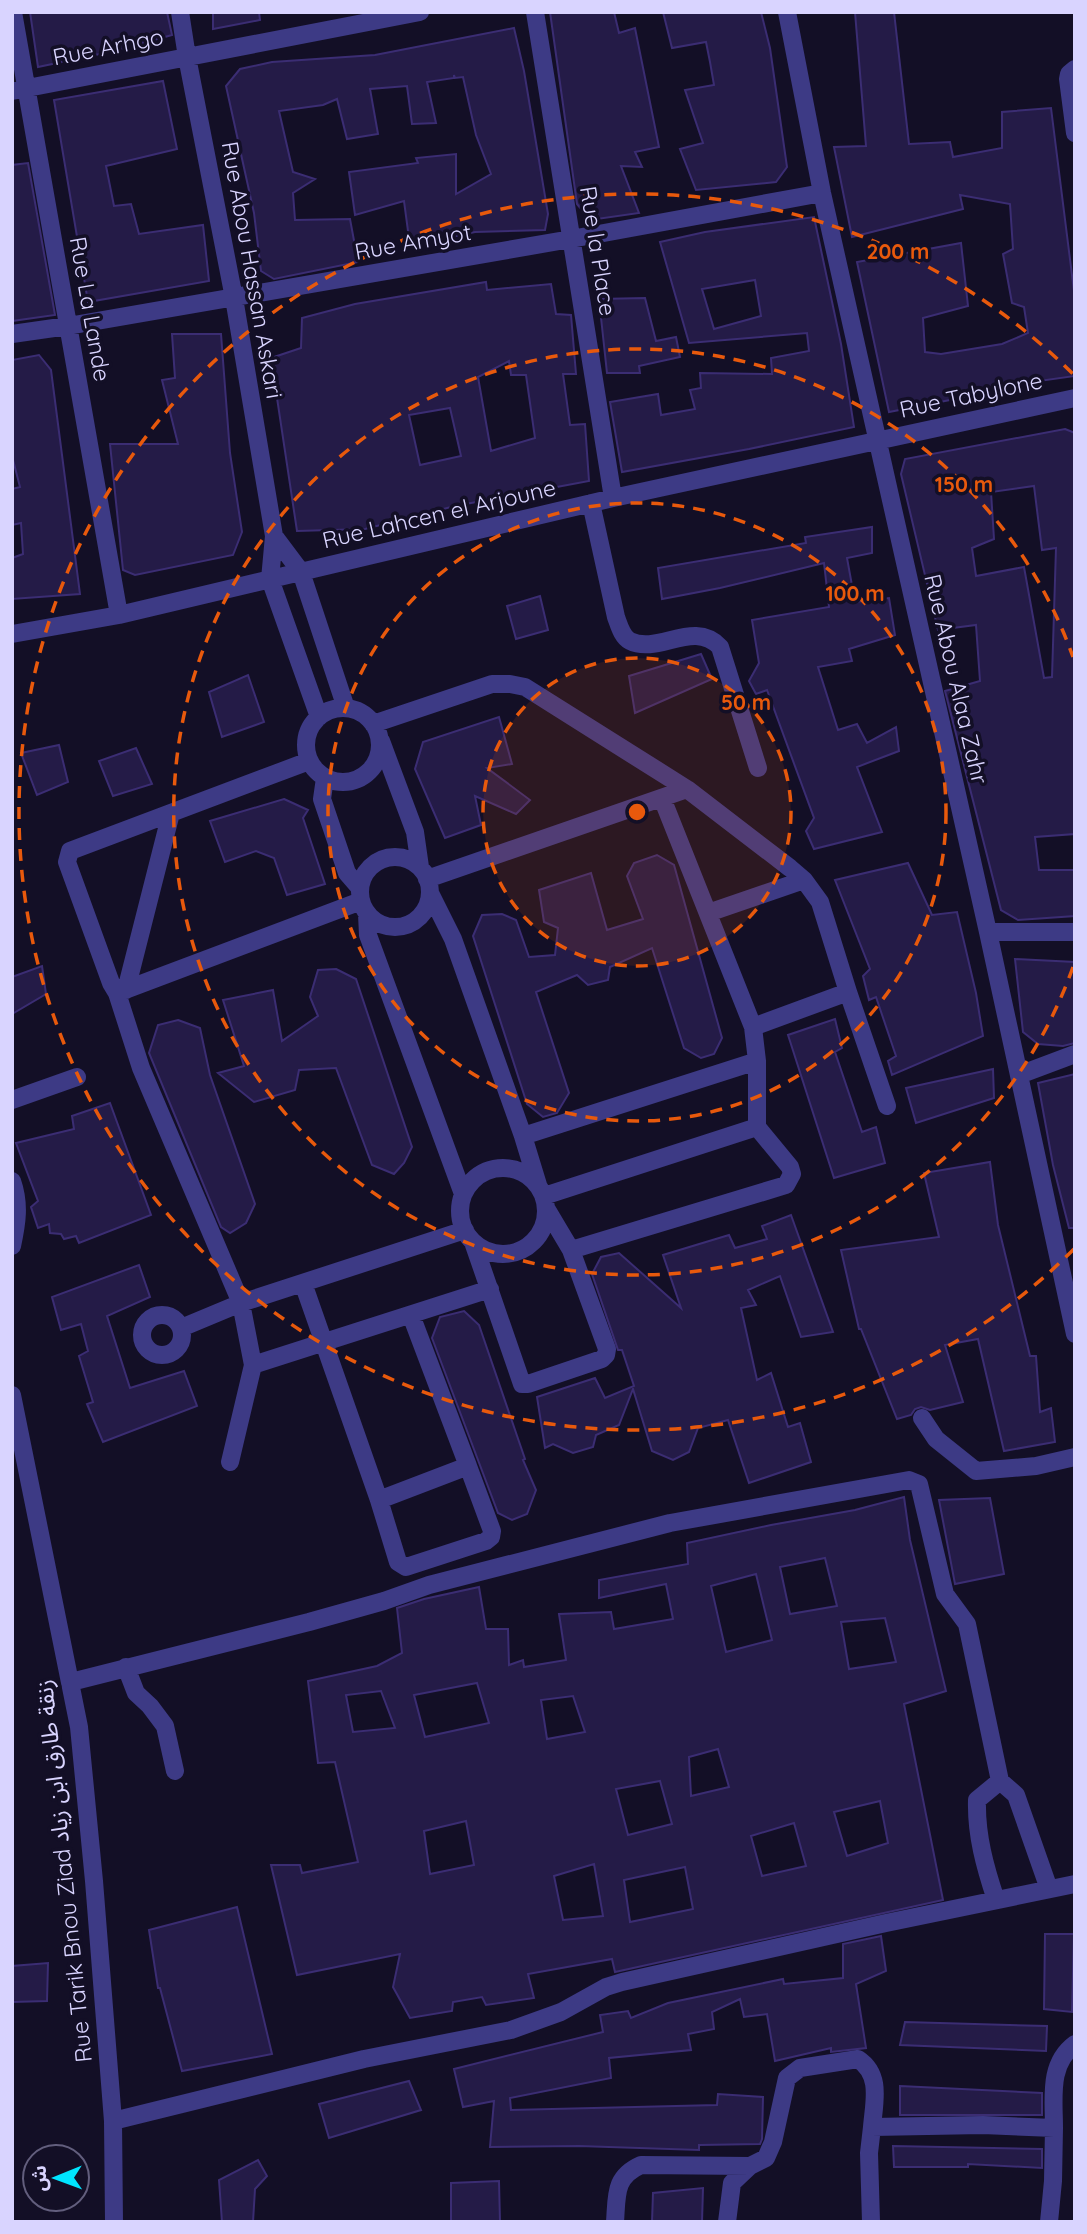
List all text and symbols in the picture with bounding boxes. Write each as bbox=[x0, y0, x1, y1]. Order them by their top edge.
street label: Rue Arhgo bbox=[50, 22, 166, 71]
street label: Rue Abou Hassan Askari bbox=[216, 139, 289, 401]
street label: Rue la Place bbox=[574, 184, 623, 318]
street label: Rue Amyot bbox=[352, 217, 474, 266]
street label: Rue La Lande bbox=[64, 234, 117, 384]
text: 200 m bbox=[867, 238, 929, 264]
street label: Rue Tabylone bbox=[897, 365, 1045, 424]
text: 150 m bbox=[935, 471, 993, 497]
street label: Rue Lahcen el Arjoune bbox=[319, 473, 558, 555]
street label: Rue Abou Alaa Zahr bbox=[918, 571, 995, 787]
text: 100 m bbox=[825, 580, 885, 606]
text: 50 m bbox=[721, 689, 771, 715]
centre of rings bbox=[625, 800, 649, 824]
street label: Rue Tarik Bnou Ziad زنقة طارق ابن زياد bbox=[29, 1678, 98, 2064]
north arrow bbox=[21, 2143, 91, 2213]
text: ش bbox=[27, 2165, 51, 2192]

